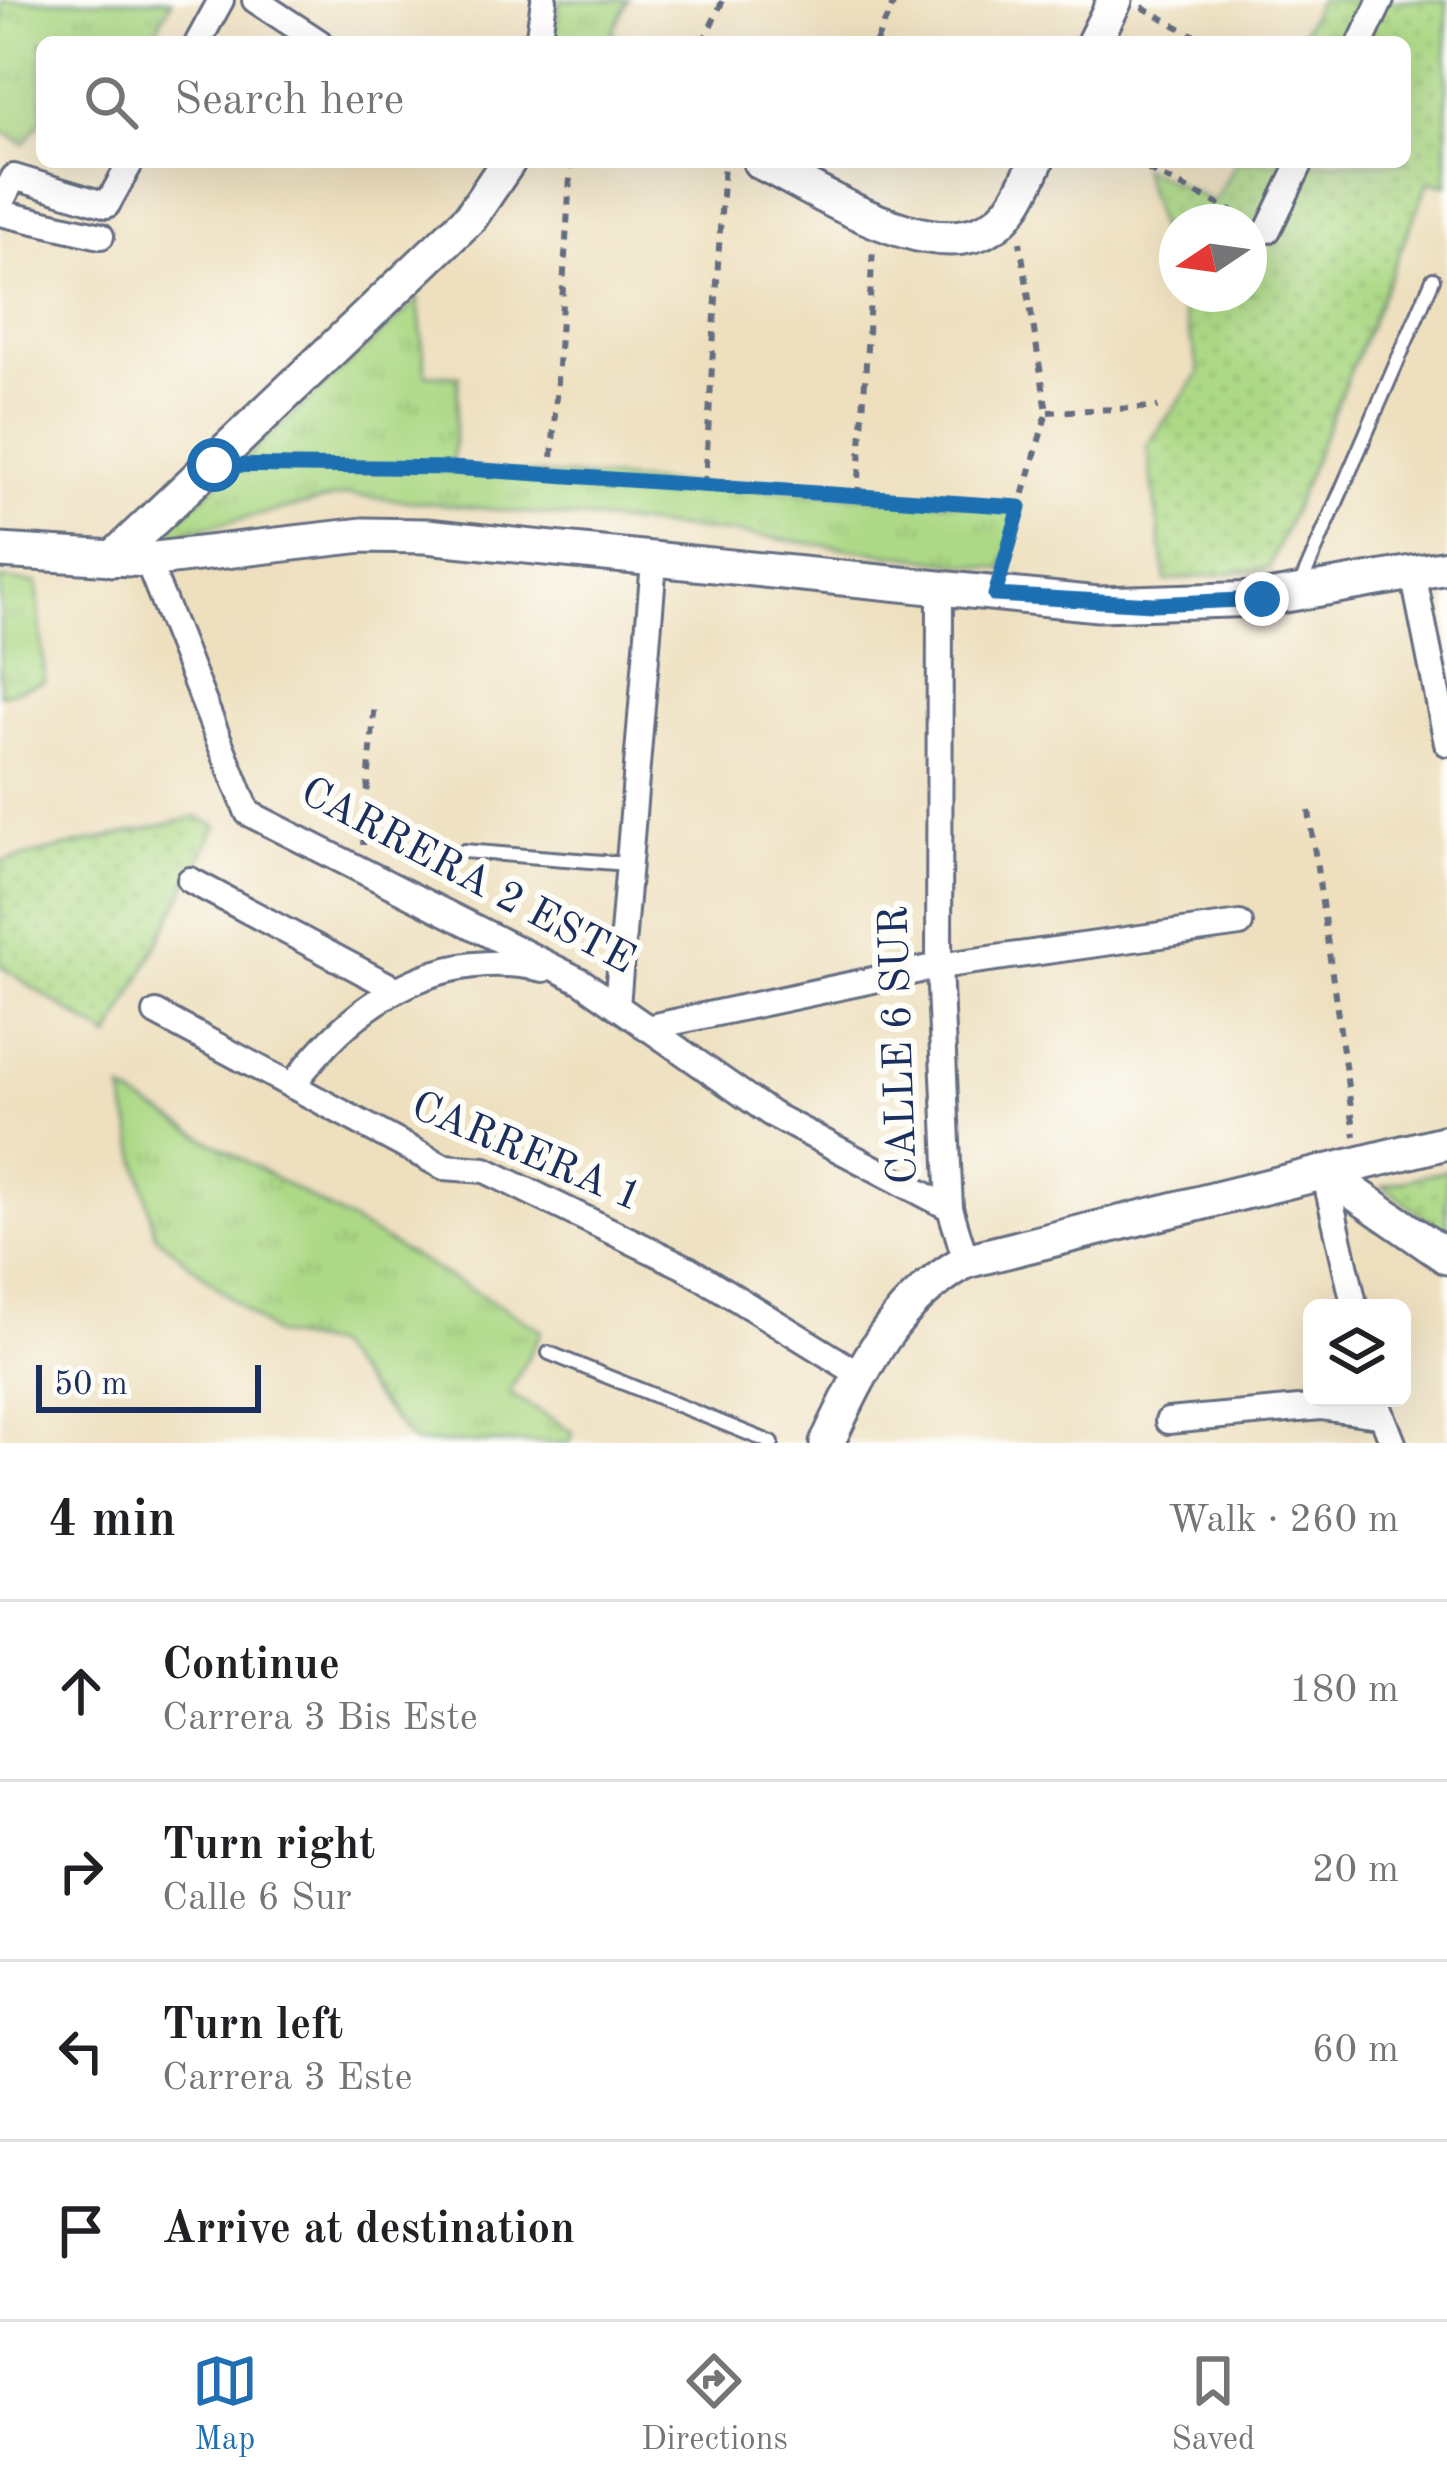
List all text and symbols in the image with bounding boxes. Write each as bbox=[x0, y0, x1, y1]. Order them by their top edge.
search box bbox=[36, 36, 1411, 168]
icon: search bbox=[78, 69, 144, 135]
text: Search here bbox=[174, 79, 404, 124]
north arrow bbox=[1159, 204, 1267, 312]
route start bbox=[187, 438, 241, 492]
route end bbox=[1235, 572, 1289, 626]
street label: CARRERA 2 ESTE bbox=[293, 771, 641, 983]
street label: CALLE 6 SUR bbox=[874, 905, 926, 1185]
street label: CARRERA 1 bbox=[405, 1086, 647, 1220]
map controls bbox=[1303, 1299, 1411, 1407]
button: layers bbox=[1303, 1299, 1411, 1407]
scale bar bbox=[36, 1359, 261, 1412]
text: 50 m bbox=[54, 1369, 128, 1402]
text: 4 min bbox=[48, 1496, 176, 1547]
text: Walk · 260 m bbox=[1168, 1501, 1399, 1540]
text: Continue bbox=[162, 1644, 340, 1689]
icon: ahead bbox=[48, 1658, 114, 1724]
text: 180 m bbox=[1289, 1671, 1399, 1710]
text: Carrera 3 Bis Este bbox=[162, 1699, 478, 1738]
text: Turn right bbox=[162, 1824, 375, 1869]
icon: right bbox=[48, 1838, 114, 1904]
text: 20 m bbox=[1312, 1851, 1399, 1890]
text: Calle 6 Sur bbox=[162, 1879, 352, 1918]
text: Turn left bbox=[162, 2004, 343, 2049]
icon: left bbox=[48, 2018, 114, 2084]
text: 60 m bbox=[1312, 2031, 1399, 2070]
text: Carrera 3 Este bbox=[162, 2059, 412, 2098]
icon: arrive bbox=[48, 2198, 114, 2264]
text: Arrive at destination bbox=[162, 2208, 575, 2253]
tab: Map bbox=[192, 2348, 258, 2461]
tab: Directions bbox=[641, 2348, 788, 2461]
tab: Saved bbox=[1171, 2348, 1255, 2461]

